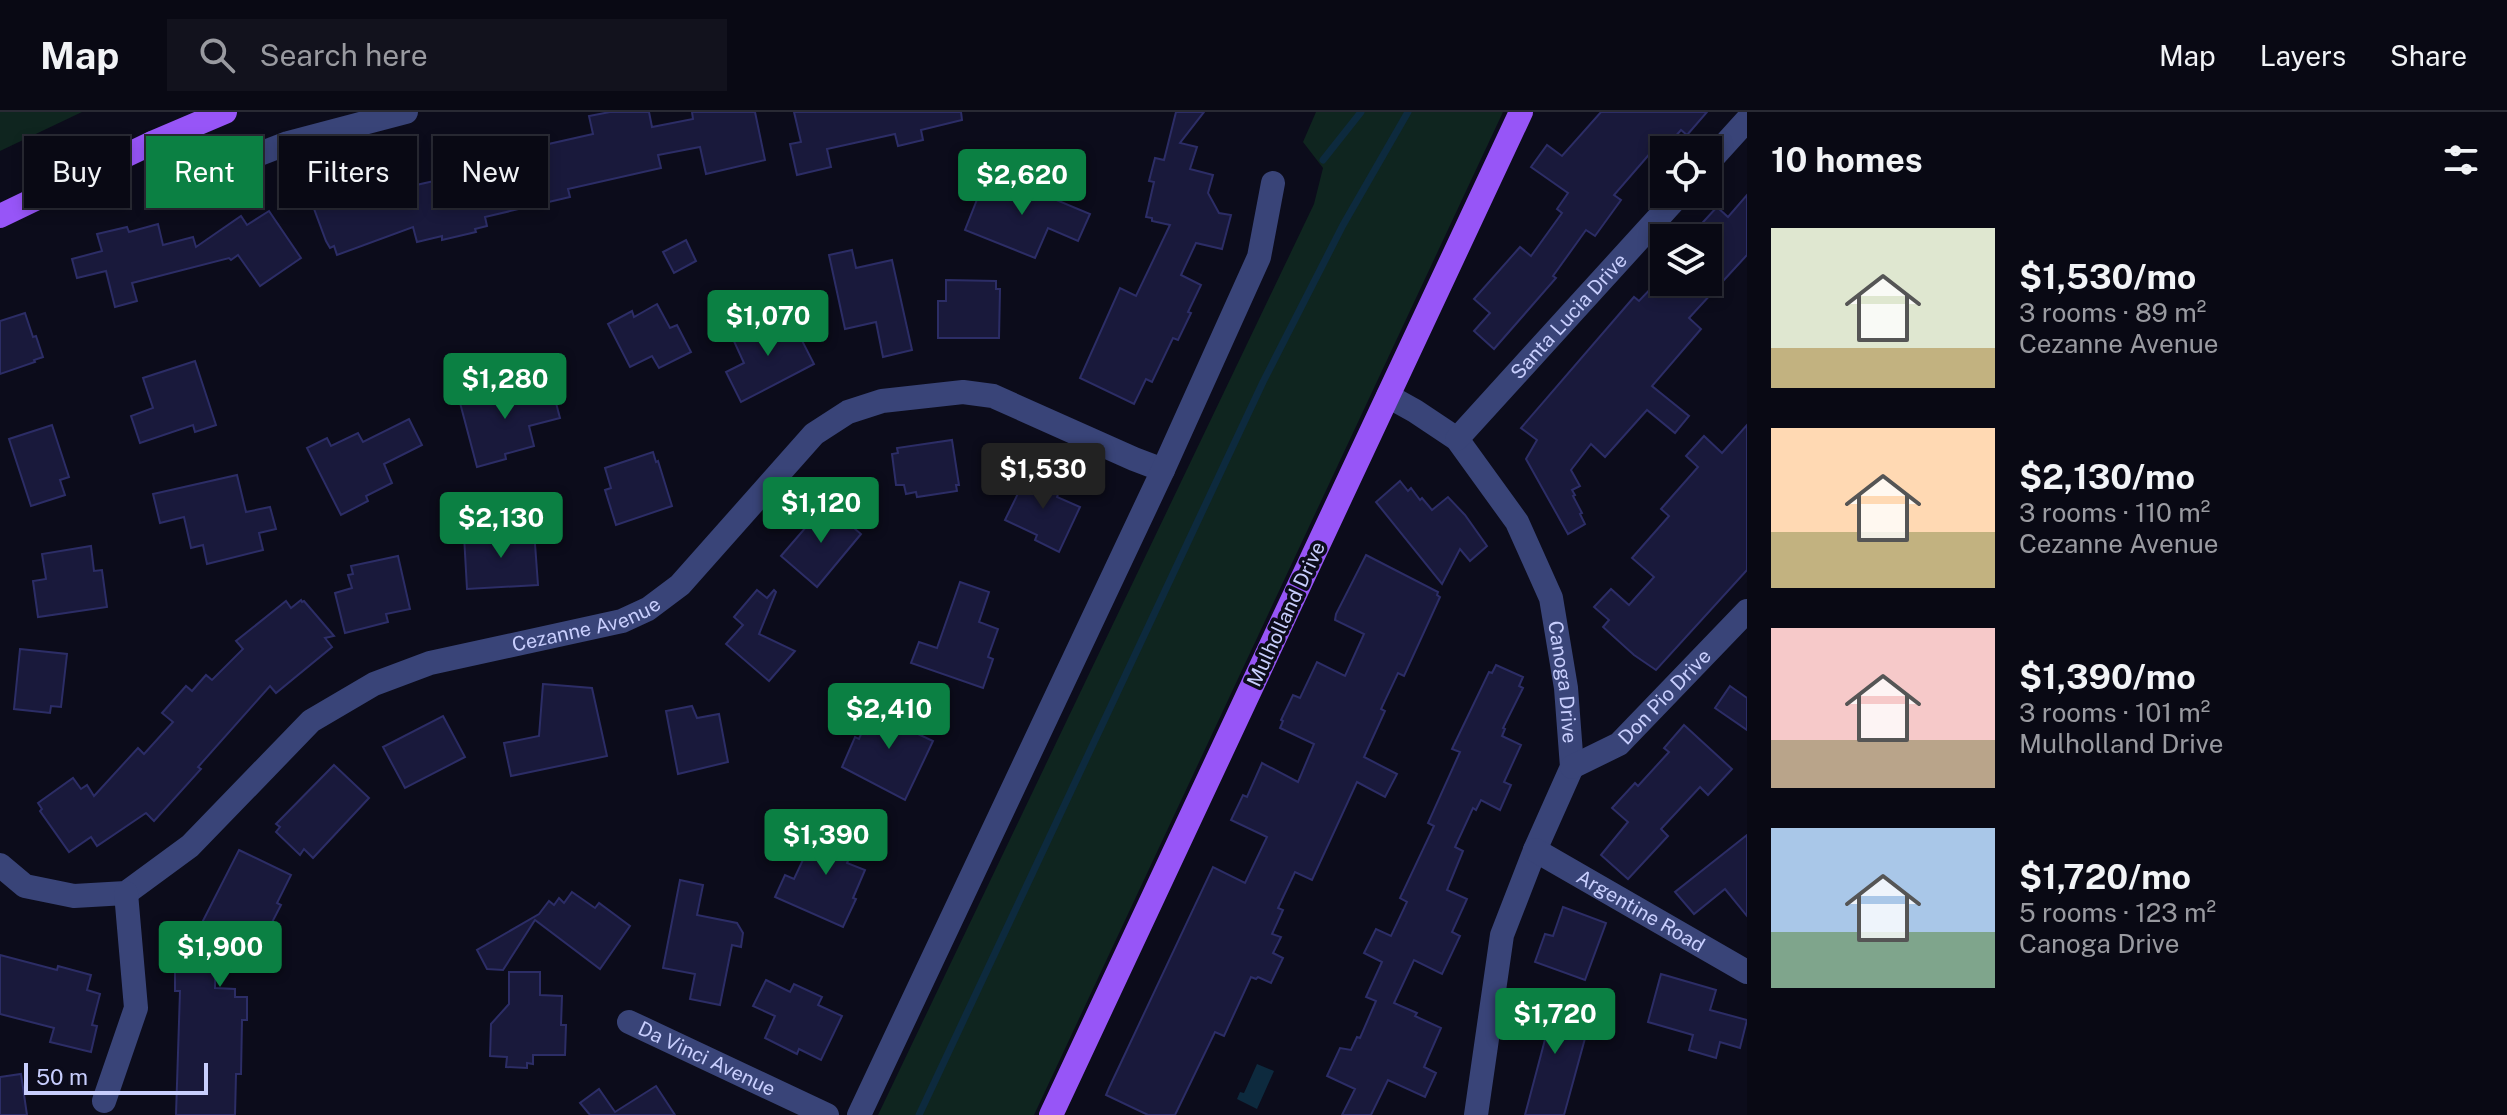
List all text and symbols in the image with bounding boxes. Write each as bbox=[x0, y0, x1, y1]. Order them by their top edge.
search box bbox=[167, 19, 727, 91]
text: Map bbox=[40, 33, 119, 78]
icon: search bbox=[195, 33, 239, 77]
text: Search here bbox=[259, 37, 428, 73]
text: Map bbox=[2159, 39, 2216, 72]
text: Layers bbox=[2260, 39, 2346, 72]
text: Share bbox=[2390, 39, 2467, 72]
chip: Buy bbox=[24, 136, 130, 208]
chip: Rent bbox=[146, 136, 263, 208]
chip: Filters bbox=[279, 136, 417, 208]
chip: New bbox=[433, 136, 548, 208]
map controls bbox=[1650, 136, 1722, 296]
button: locate bbox=[1650, 136, 1722, 208]
icon: filters bbox=[2439, 138, 2483, 182]
text: 10 homes bbox=[1771, 140, 1923, 180]
pin: $2,620 bbox=[957, 149, 1087, 217]
text: $2,620 bbox=[976, 159, 1068, 190]
button: layers bbox=[1650, 224, 1722, 296]
street label: Santa Lucia Drive bbox=[1505, 248, 1632, 384]
text: $1,530/mo bbox=[2019, 257, 2196, 297]
icon: home bbox=[1835, 260, 1931, 356]
pin: $1,070 bbox=[703, 290, 833, 358]
text: 3 rooms · 89 m² bbox=[2019, 297, 2206, 328]
text: $1,070 bbox=[725, 300, 811, 331]
text: Cezanne Avenue bbox=[2019, 328, 2218, 359]
pin: $1,280 bbox=[440, 353, 570, 421]
text: $1,280 bbox=[461, 363, 549, 394]
pin: $1,530 bbox=[978, 443, 1108, 511]
text: $1,530 bbox=[999, 453, 1087, 484]
text: $2,130/mo bbox=[2019, 457, 2195, 497]
icon: home bbox=[1835, 460, 1931, 556]
pin: $1,120 bbox=[756, 477, 886, 545]
text: $1,120 bbox=[781, 487, 861, 518]
pin: $2,130 bbox=[436, 492, 566, 560]
text: 3 rooms · 110 m² bbox=[2019, 497, 2210, 528]
text: $2,130 bbox=[458, 502, 544, 533]
text: Cezanne Avenue bbox=[2019, 528, 2218, 559]
street label: Mulholland Drive bbox=[1242, 538, 1330, 690]
street label: Cezanne Avenue bbox=[510, 592, 665, 657]
street label: Canoga Drive bbox=[1543, 619, 1582, 744]
street label: Don Pio Drive bbox=[1613, 644, 1716, 749]
text: $1,390/mo bbox=[2019, 657, 2196, 697]
icon: home bbox=[1835, 660, 1931, 756]
pin: $2,410 bbox=[824, 683, 954, 751]
text: $2,410 bbox=[846, 693, 932, 724]
text: 3 rooms · 101 m² bbox=[2019, 697, 2210, 728]
text: Mulholland Drive bbox=[2019, 728, 2223, 759]
pin: $1,390 bbox=[761, 809, 891, 877]
text: $1,390 bbox=[782, 819, 870, 850]
text: $1,720/mo bbox=[2019, 857, 2191, 897]
icon: home bbox=[1835, 860, 1931, 956]
street label: Argentine Road bbox=[1572, 864, 1709, 957]
text: 5 rooms · 123 m² bbox=[2019, 897, 2216, 928]
pin: $1,900 bbox=[155, 921, 285, 989]
text: Canoga Drive bbox=[2019, 928, 2179, 959]
text: $1,900 bbox=[177, 931, 263, 962]
pin: $1,720 bbox=[1490, 988, 1620, 1056]
text: $1,720 bbox=[1513, 998, 1597, 1029]
street label: Da Vinci Avenue bbox=[634, 1016, 779, 1101]
scale bar bbox=[24, 1059, 208, 1095]
text: 50 m bbox=[36, 1064, 88, 1090]

